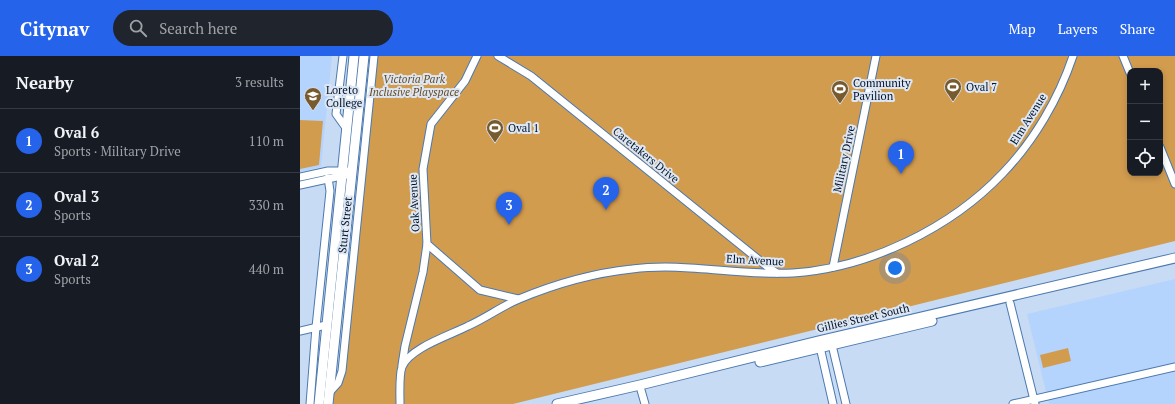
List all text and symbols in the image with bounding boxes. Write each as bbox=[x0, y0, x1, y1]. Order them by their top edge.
search box bbox=[113, 10, 393, 46]
text: Citynav bbox=[20, 16, 89, 41]
icon: search bbox=[127, 17, 149, 39]
text: Search here bbox=[159, 18, 237, 38]
text: Map bbox=[1009, 19, 1036, 38]
text: Layers bbox=[1058, 19, 1098, 38]
text: Share bbox=[1120, 19, 1155, 38]
map controls bbox=[1127, 68, 1163, 176]
button: + bbox=[1127, 68, 1163, 104]
text: Nearby bbox=[16, 71, 74, 94]
park label: Victoria Park Inclusive Playspace bbox=[368, 72, 459, 99]
text: 3 results bbox=[235, 73, 284, 91]
place label: Community Pavilion bbox=[853, 76, 911, 103]
sports icon: Oval 7 bbox=[943, 77, 963, 102]
sports icon: Community Pavilion bbox=[830, 79, 850, 104]
place label: Oval 7 bbox=[966, 80, 997, 94]
place label: Loreto College bbox=[326, 83, 363, 110]
school or university icon: Loreto College bbox=[303, 86, 323, 111]
street label: Elm Avenue bbox=[1007, 90, 1049, 147]
button: − bbox=[1127, 104, 1163, 140]
sports icon: Oval 1 bbox=[485, 118, 505, 143]
place label: Oval 1 bbox=[508, 121, 539, 135]
text: Oval 6 bbox=[54, 122, 99, 142]
street label: Caretakers Drive bbox=[610, 124, 682, 186]
street label: Military Drive bbox=[830, 124, 858, 194]
text: 1 bbox=[25, 132, 33, 150]
text: 110 m bbox=[249, 132, 284, 150]
button: locate bbox=[1127, 140, 1163, 176]
pin: 1 bbox=[888, 141, 914, 174]
text: Sports · Military Drive bbox=[54, 142, 181, 160]
street label: Oak Avenue bbox=[405, 173, 423, 232]
pin: 2 bbox=[593, 177, 619, 210]
text: Oval 3 bbox=[54, 186, 99, 206]
pin: 3 bbox=[496, 192, 522, 225]
text: 2 bbox=[25, 196, 33, 214]
text: 330 m bbox=[249, 196, 284, 214]
street label: Sturt Street bbox=[335, 196, 355, 254]
text: Sports bbox=[54, 206, 91, 224]
text: Oval 2 bbox=[54, 250, 99, 270]
street label: Elm Avenue bbox=[726, 252, 785, 269]
your location bbox=[885, 258, 905, 278]
text: 3 bbox=[25, 260, 33, 278]
text: 440 m bbox=[249, 260, 284, 278]
text: Sports bbox=[54, 270, 91, 288]
street label: Gillies Street South bbox=[815, 300, 911, 335]

